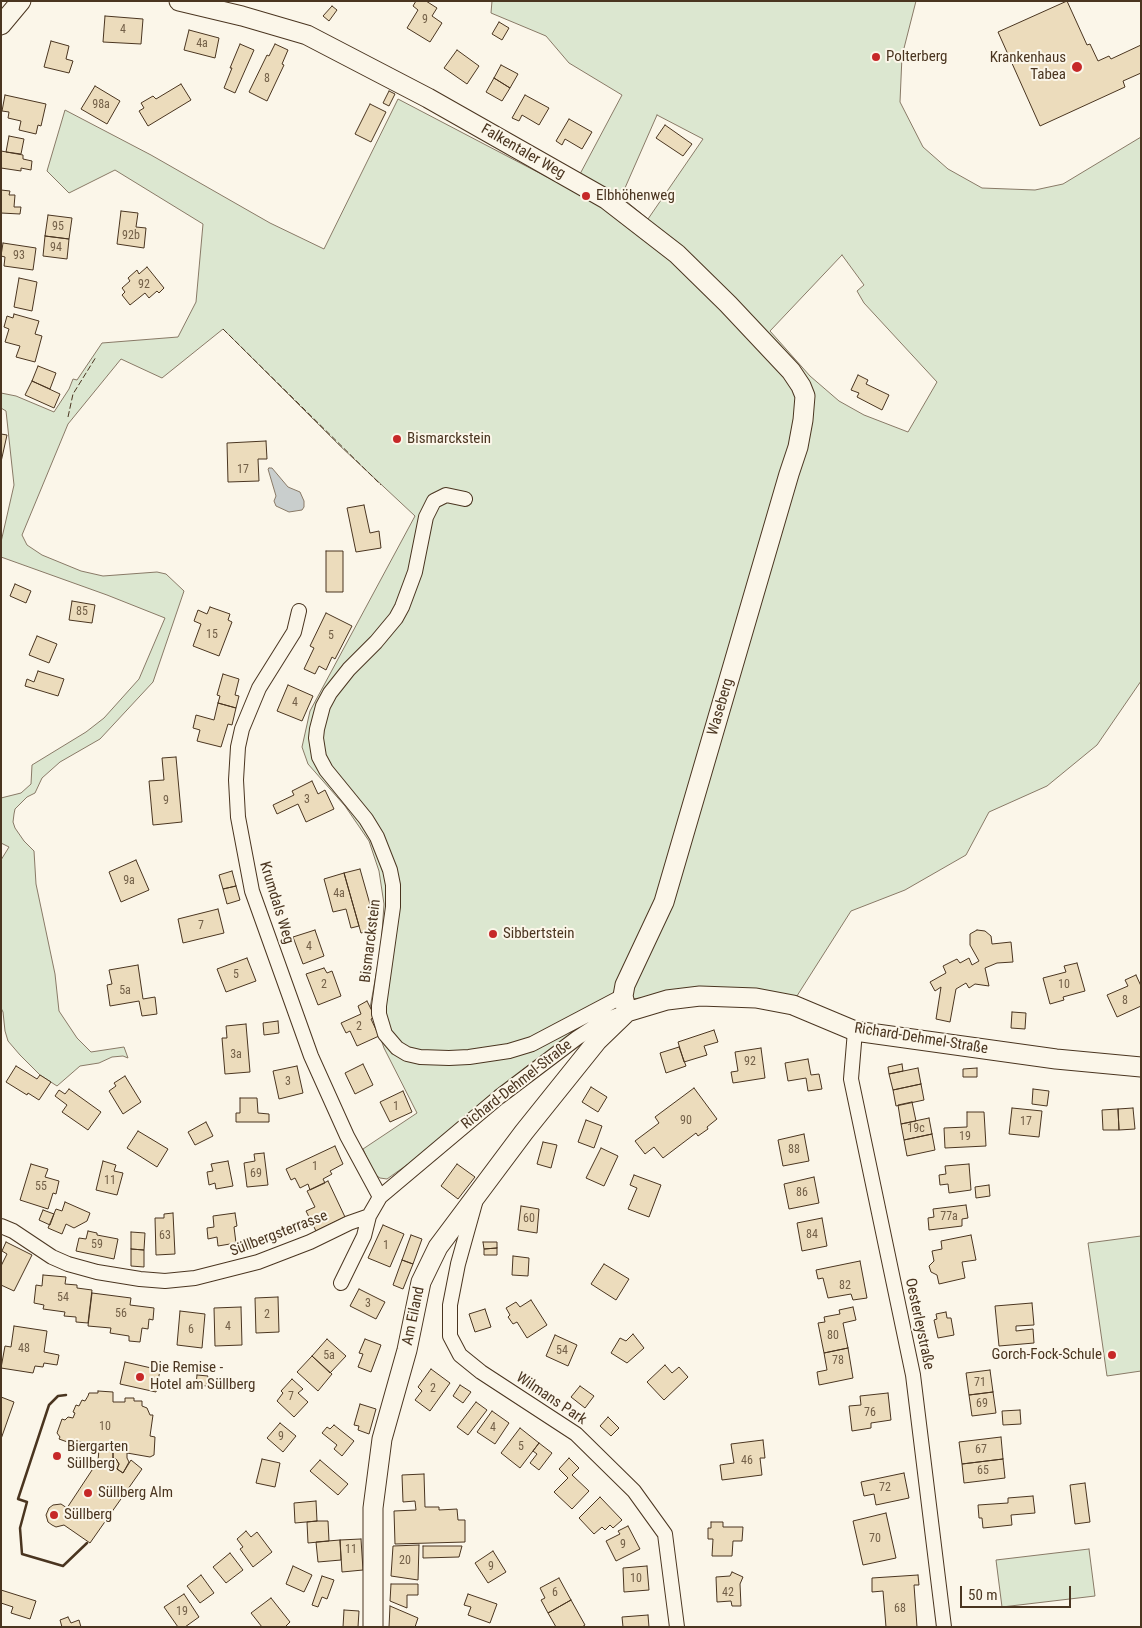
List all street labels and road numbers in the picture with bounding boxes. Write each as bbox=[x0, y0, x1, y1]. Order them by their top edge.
street label: Falkentaler Weg bbox=[478, 121, 568, 183]
street label: Waseberg bbox=[704, 676, 738, 738]
street label: Krumdals Weg bbox=[255, 860, 297, 946]
street label: Bismarckstein bbox=[357, 898, 385, 984]
street label: Richard-Dehmel-Straße bbox=[853, 1020, 989, 1058]
street label: Richard-Dehmel-Straße bbox=[458, 1036, 576, 1134]
street label: Süllbergsterrasse bbox=[228, 1207, 330, 1261]
street label: Oesterleystraße bbox=[901, 1277, 937, 1371]
street label: Am Eiland bbox=[399, 1285, 429, 1347]
street label: Wilmans Park bbox=[512, 1369, 590, 1429]

